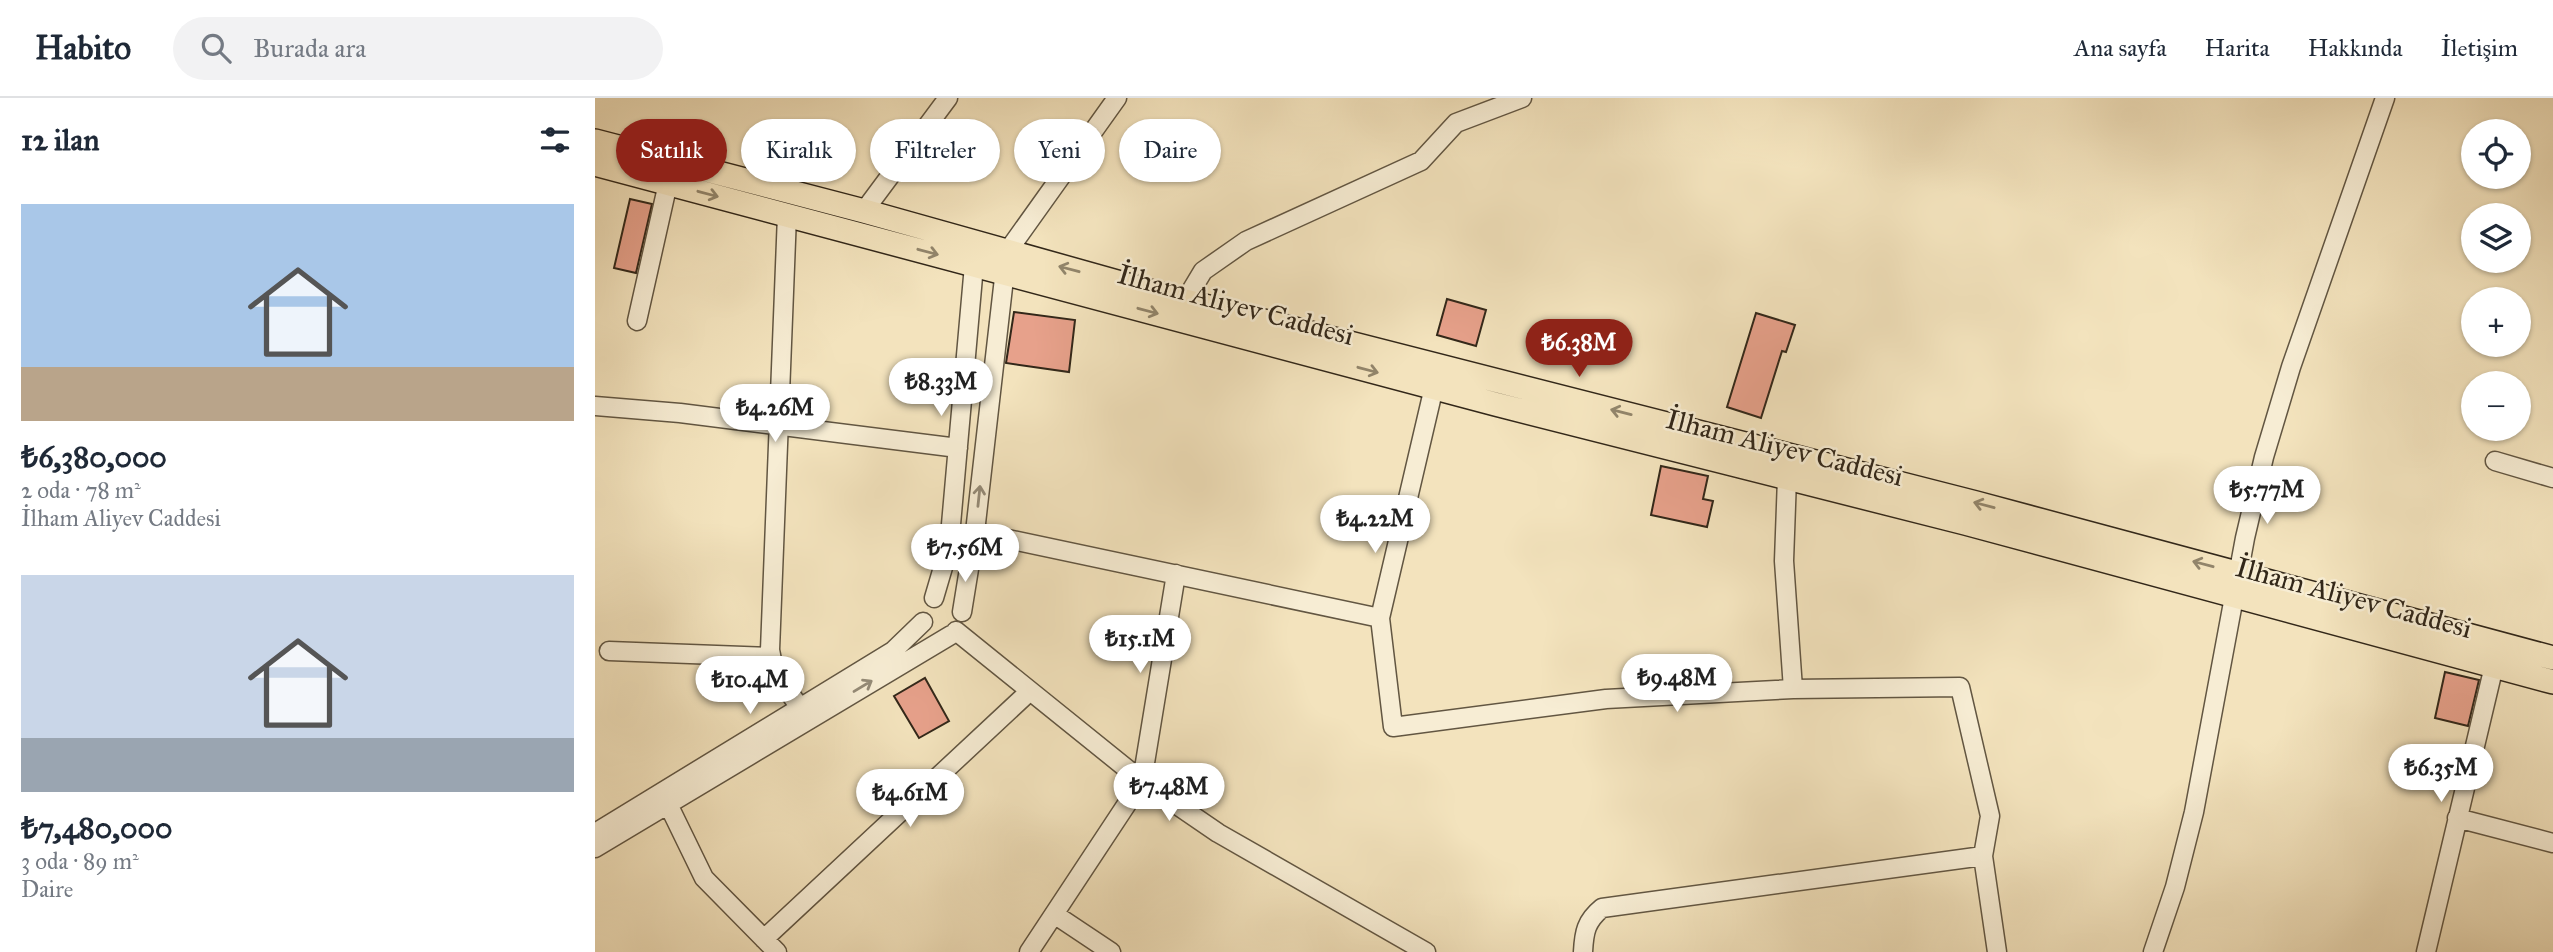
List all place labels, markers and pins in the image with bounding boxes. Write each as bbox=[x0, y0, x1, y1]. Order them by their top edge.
pin: ₺6.38M bbox=[1522, 320, 1636, 379]
pin: ₺8.33M bbox=[884, 358, 998, 418]
pin: ₺4.26M bbox=[718, 384, 832, 444]
pin: ₺5.77M bbox=[2210, 466, 2324, 526]
pin: ₺4.22M bbox=[1318, 496, 1432, 555]
pin: ₺7.56M bbox=[908, 524, 1022, 584]
pin: ₺15.1M bbox=[1083, 616, 1197, 675]
pin: ₺9.48M bbox=[1620, 654, 1734, 714]
pin: ₺10.4M bbox=[693, 656, 807, 716]
pin: ₺6.35M bbox=[2384, 744, 2498, 804]
pin: ₺7.48M bbox=[1112, 764, 1226, 823]
pin: ₺4.61M bbox=[853, 770, 967, 829]

